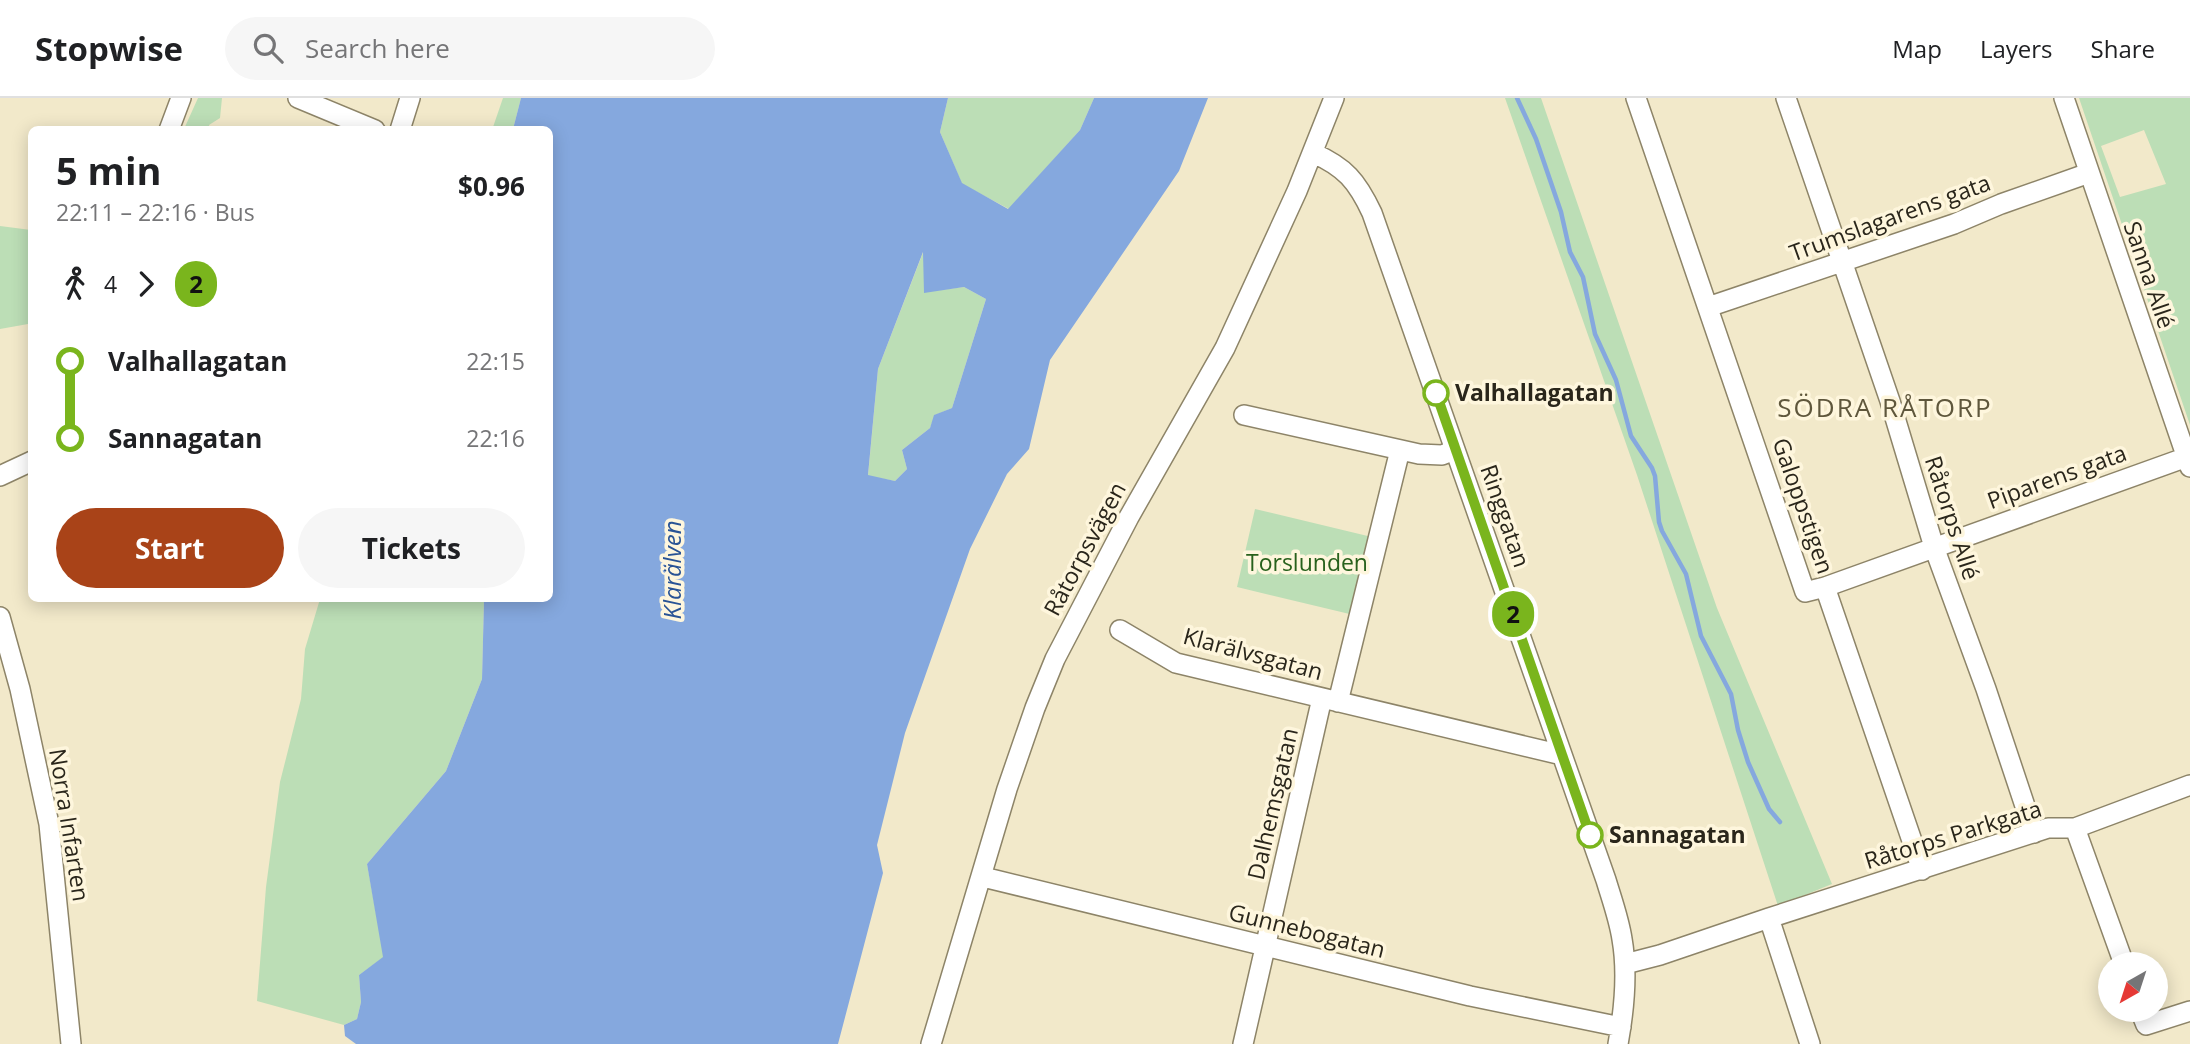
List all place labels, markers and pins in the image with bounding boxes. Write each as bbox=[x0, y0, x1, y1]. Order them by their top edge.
place label: Valhallagatan bbox=[1455, 376, 1614, 408]
marker: Valhallagatan bbox=[1423, 380, 1449, 406]
place label: Sannagatan bbox=[1609, 818, 1746, 850]
marker: Sannagatan bbox=[1577, 822, 1603, 848]

